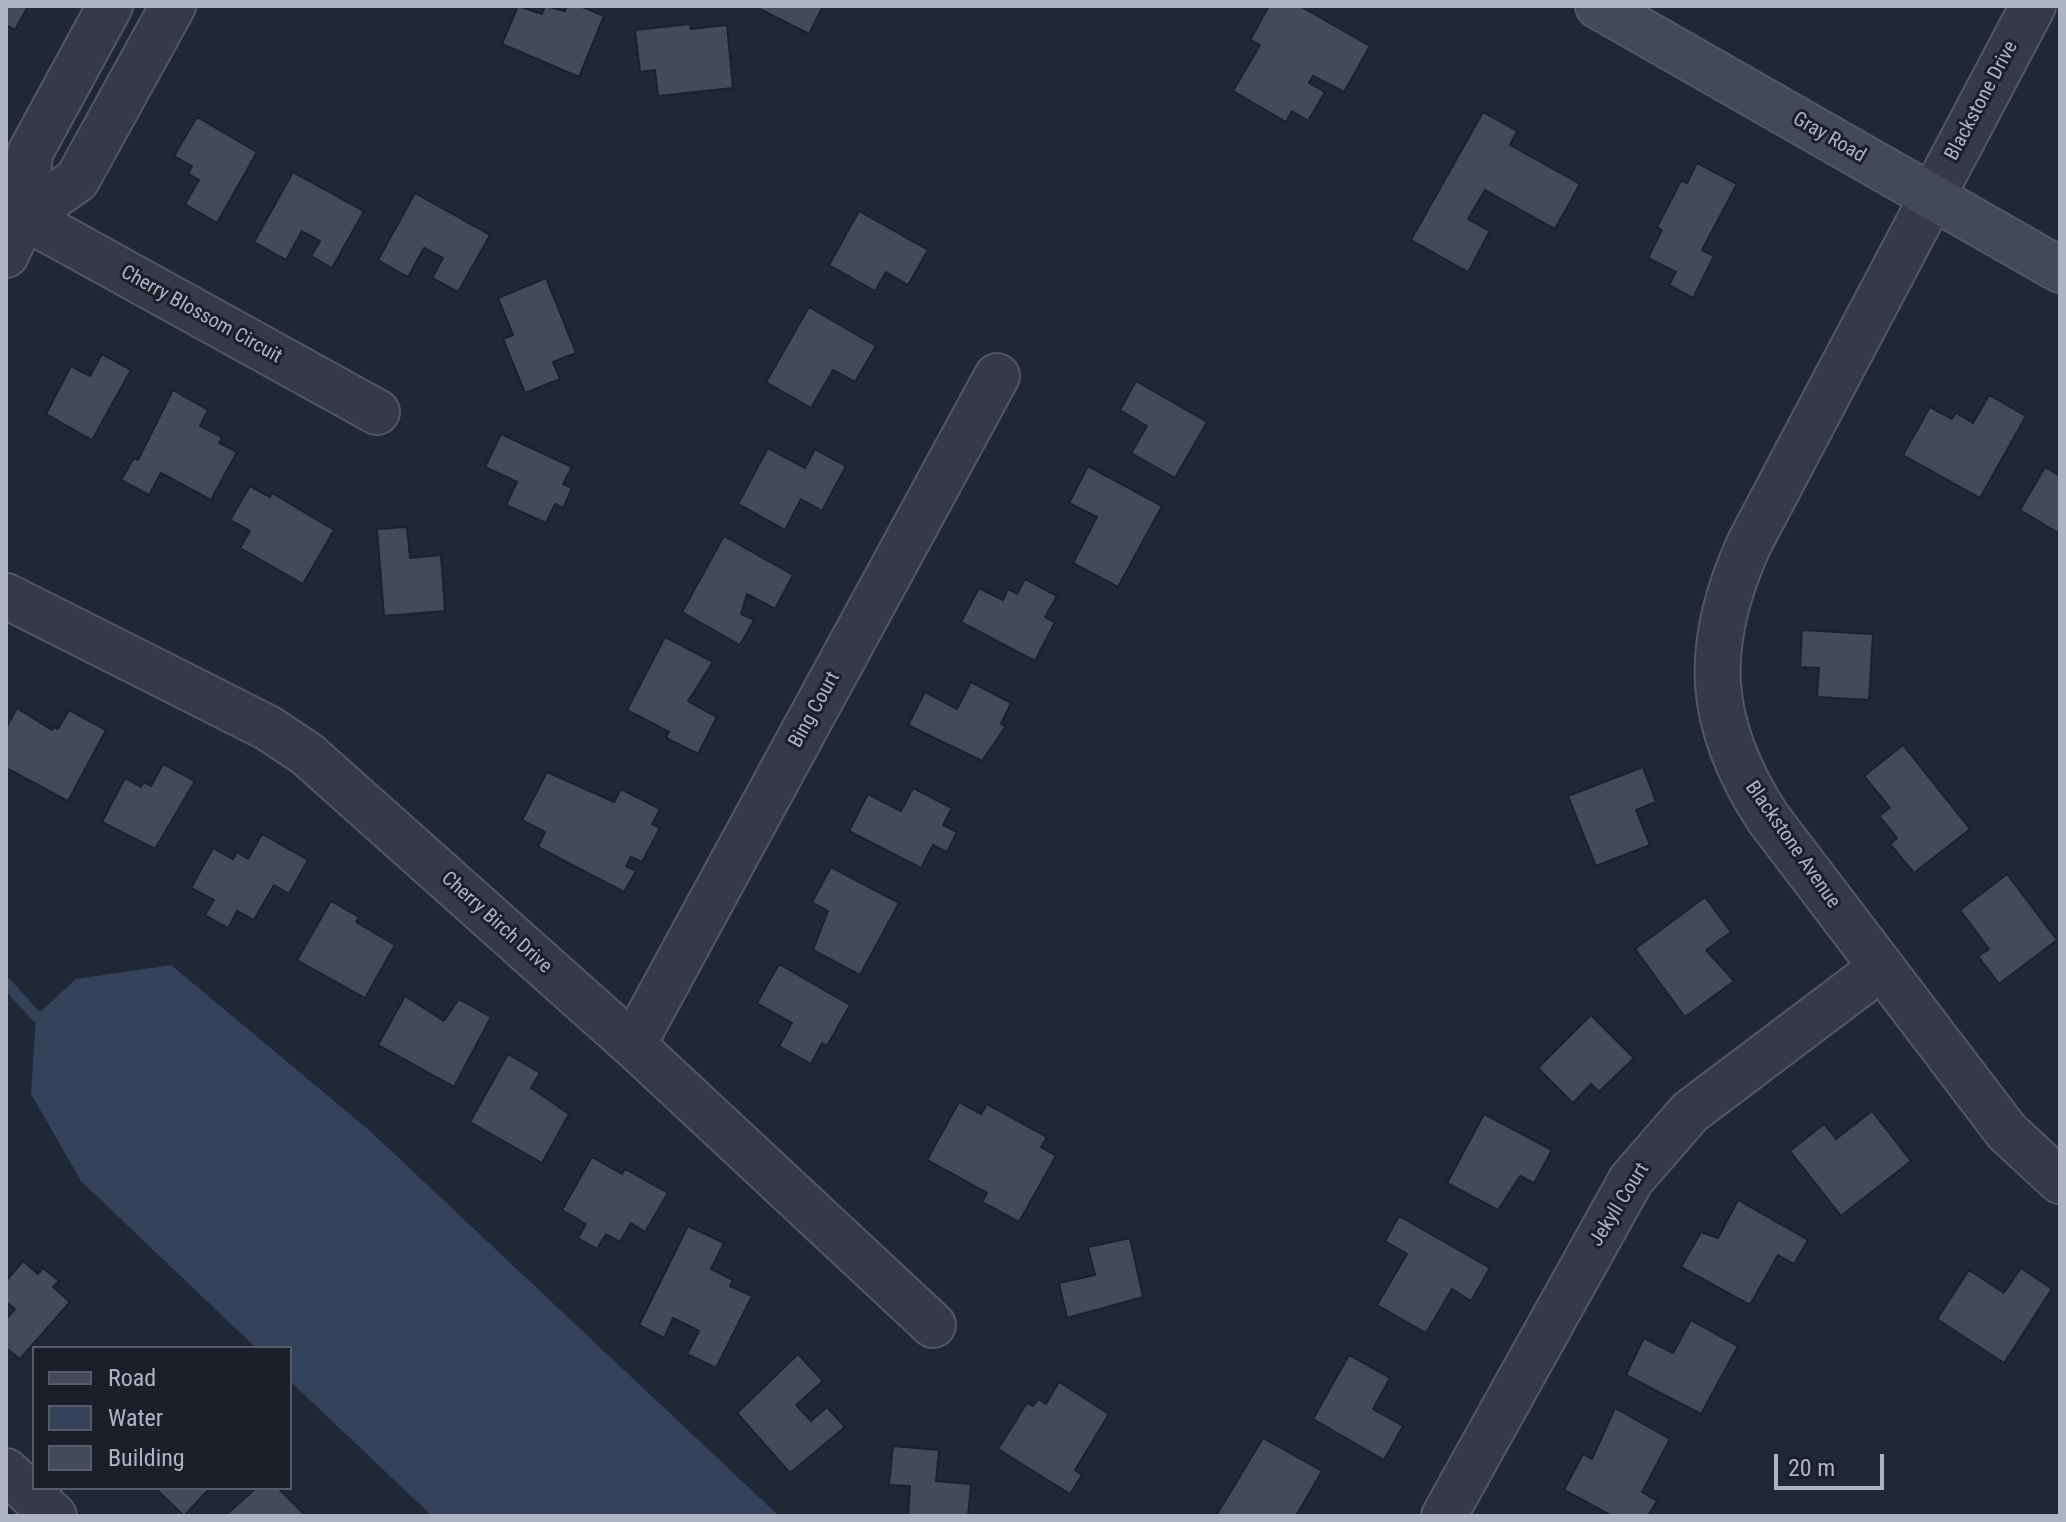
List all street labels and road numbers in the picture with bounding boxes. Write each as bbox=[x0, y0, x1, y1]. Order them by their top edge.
street label: Blackstone Drive bbox=[1940, 37, 2024, 165]
street label: Gray Road bbox=[1788, 108, 1870, 168]
street label: Cherry Blossom Circuit bbox=[116, 261, 286, 369]
street label: Bing Court bbox=[784, 668, 846, 752]
street label: Blackstone Avenue bbox=[1739, 777, 1845, 913]
street label: Cherry Birch Drive bbox=[436, 867, 556, 979]
street label: Jekyll Court bbox=[1585, 1159, 1655, 1251]

